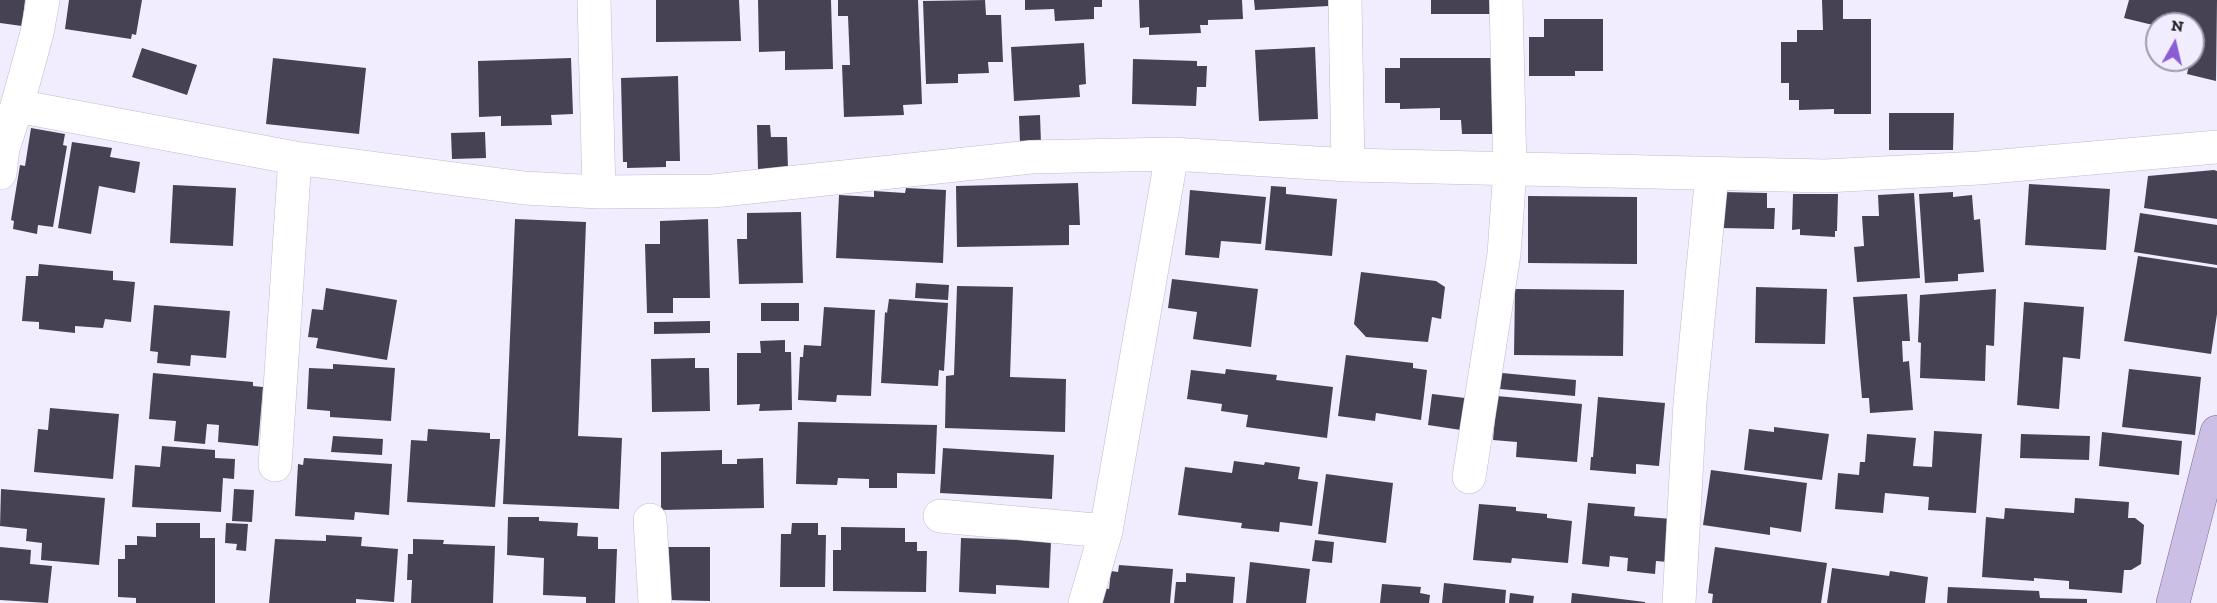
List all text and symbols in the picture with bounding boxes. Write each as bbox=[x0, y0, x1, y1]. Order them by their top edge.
north arrow bbox=[2145, 12, 2205, 72]
text: N bbox=[2170, 15, 2185, 36]

